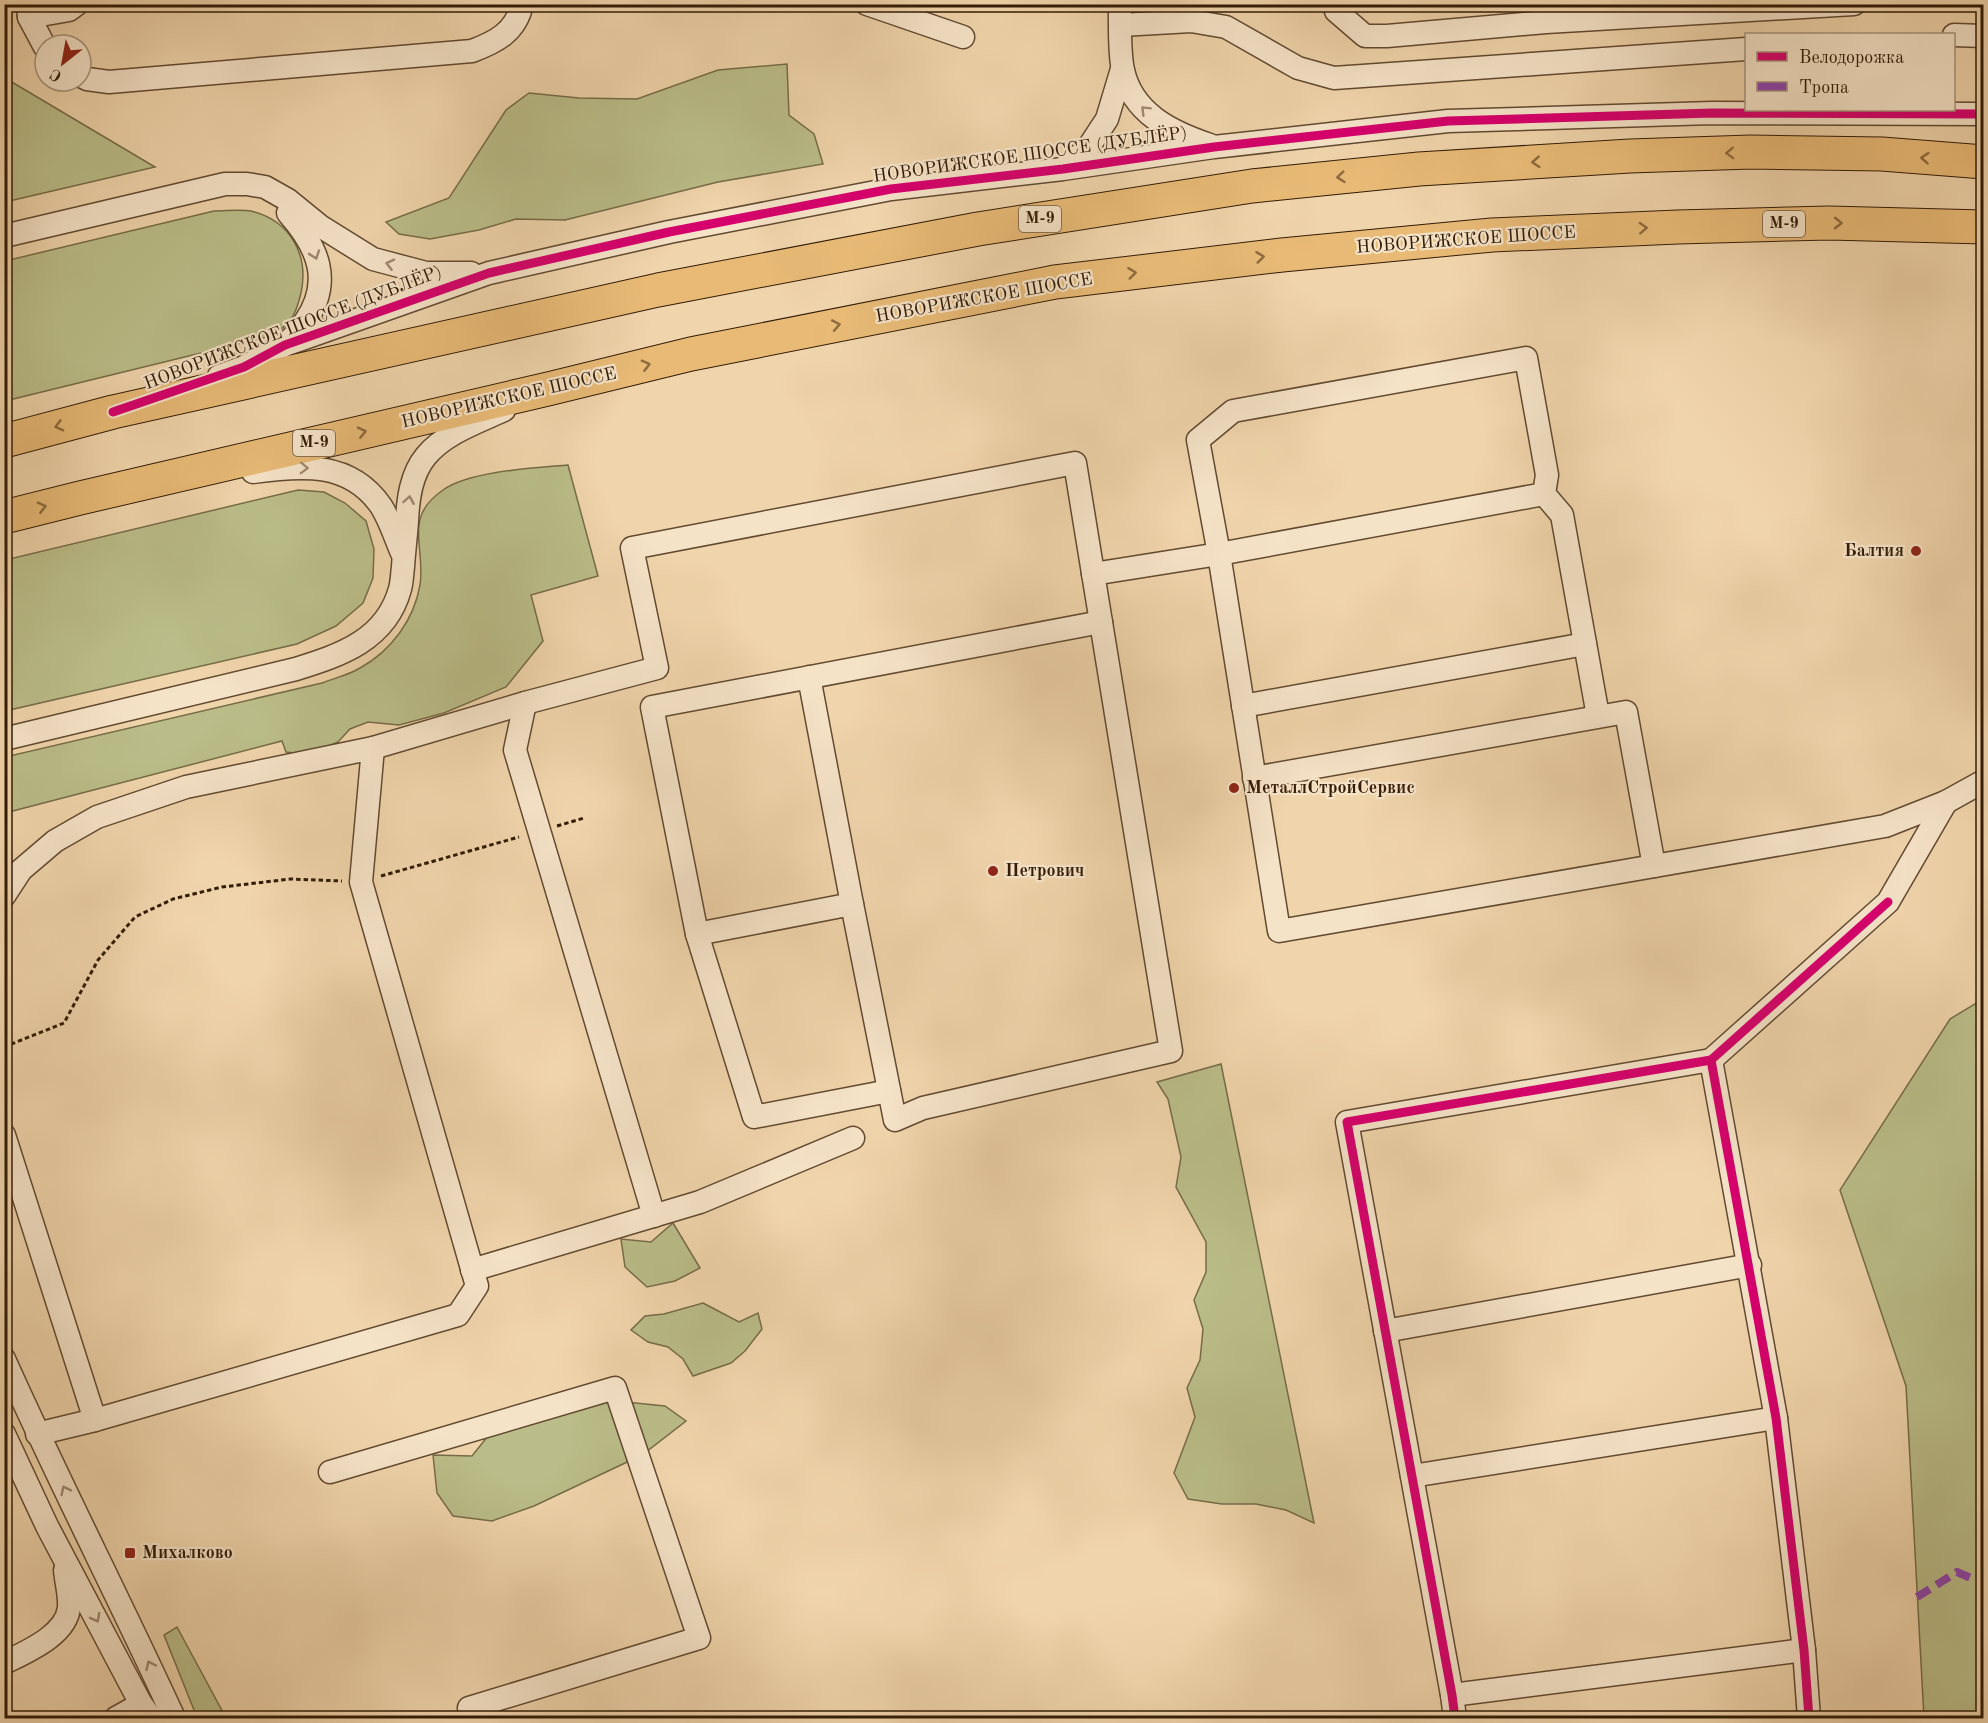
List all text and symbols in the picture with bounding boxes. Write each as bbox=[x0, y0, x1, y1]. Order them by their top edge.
north arrow bbox=[33, 33, 93, 93]
legend bbox=[1745, 33, 1955, 111]
text: Велодорожка bbox=[1799, 49, 1904, 67]
text: С bbox=[48, 65, 65, 84]
text: Тропа bbox=[1799, 79, 1849, 97]
one-way arrow bbox=[1141, 106, 1152, 117]
street label: НОВОРИЖСКОЕ ШОССЕ (ДУБЛЁР) bbox=[871, 121, 1188, 186]
one-way arrow bbox=[1726, 146, 1735, 159]
one-way arrow bbox=[1921, 151, 1930, 164]
one-way arrow bbox=[1531, 156, 1540, 169]
one-way arrow bbox=[1337, 170, 1346, 183]
road number: М-9 bbox=[1019, 206, 1061, 232]
road number: М-9 bbox=[1763, 211, 1805, 237]
one-way arrow bbox=[1834, 217, 1843, 229]
one-way arrow bbox=[1639, 222, 1648, 235]
street label: НОВОРИЖСКОЕ ШОССЕ bbox=[1356, 223, 1576, 257]
one-way arrow bbox=[308, 250, 321, 260]
one-way arrow bbox=[1255, 252, 1264, 264]
one-way arrow bbox=[385, 258, 395, 271]
street label: НОВОРИЖСКОЕ ШОССЕ (ДУБЛЁР) bbox=[141, 260, 444, 393]
one-way arrow bbox=[1127, 267, 1136, 279]
street label: НОВОРИЖСКОЕ ШОССЕ bbox=[874, 270, 1094, 326]
one-way arrow bbox=[831, 319, 841, 332]
one-way arrow bbox=[640, 360, 650, 373]
street label: НОВОРИЖСКОЕ ШОССЕ bbox=[400, 364, 618, 432]
one-way arrow bbox=[54, 419, 64, 432]
one-way arrow bbox=[357, 427, 367, 440]
road number: М-9 bbox=[293, 430, 335, 456]
one-way arrow bbox=[299, 461, 308, 474]
one-way arrow bbox=[402, 495, 415, 505]
one-way arrow bbox=[37, 502, 47, 515]
place label: Балтия bbox=[1844, 542, 1904, 560]
marker: Балтия bbox=[1909, 544, 1923, 558]
place label: МеталлСтройСервис bbox=[1246, 779, 1415, 797]
marker: МеталлСтройСервис bbox=[1227, 781, 1241, 795]
place label: Петрович bbox=[1005, 862, 1084, 880]
marker: Петрович bbox=[986, 864, 1000, 878]
one-way arrow bbox=[60, 1485, 72, 1496]
place label: Михалково bbox=[142, 1544, 233, 1562]
marker: Михалково bbox=[123, 1546, 137, 1560]
one-way arrow bbox=[89, 1612, 100, 1622]
one-way arrow bbox=[145, 1661, 157, 1672]

